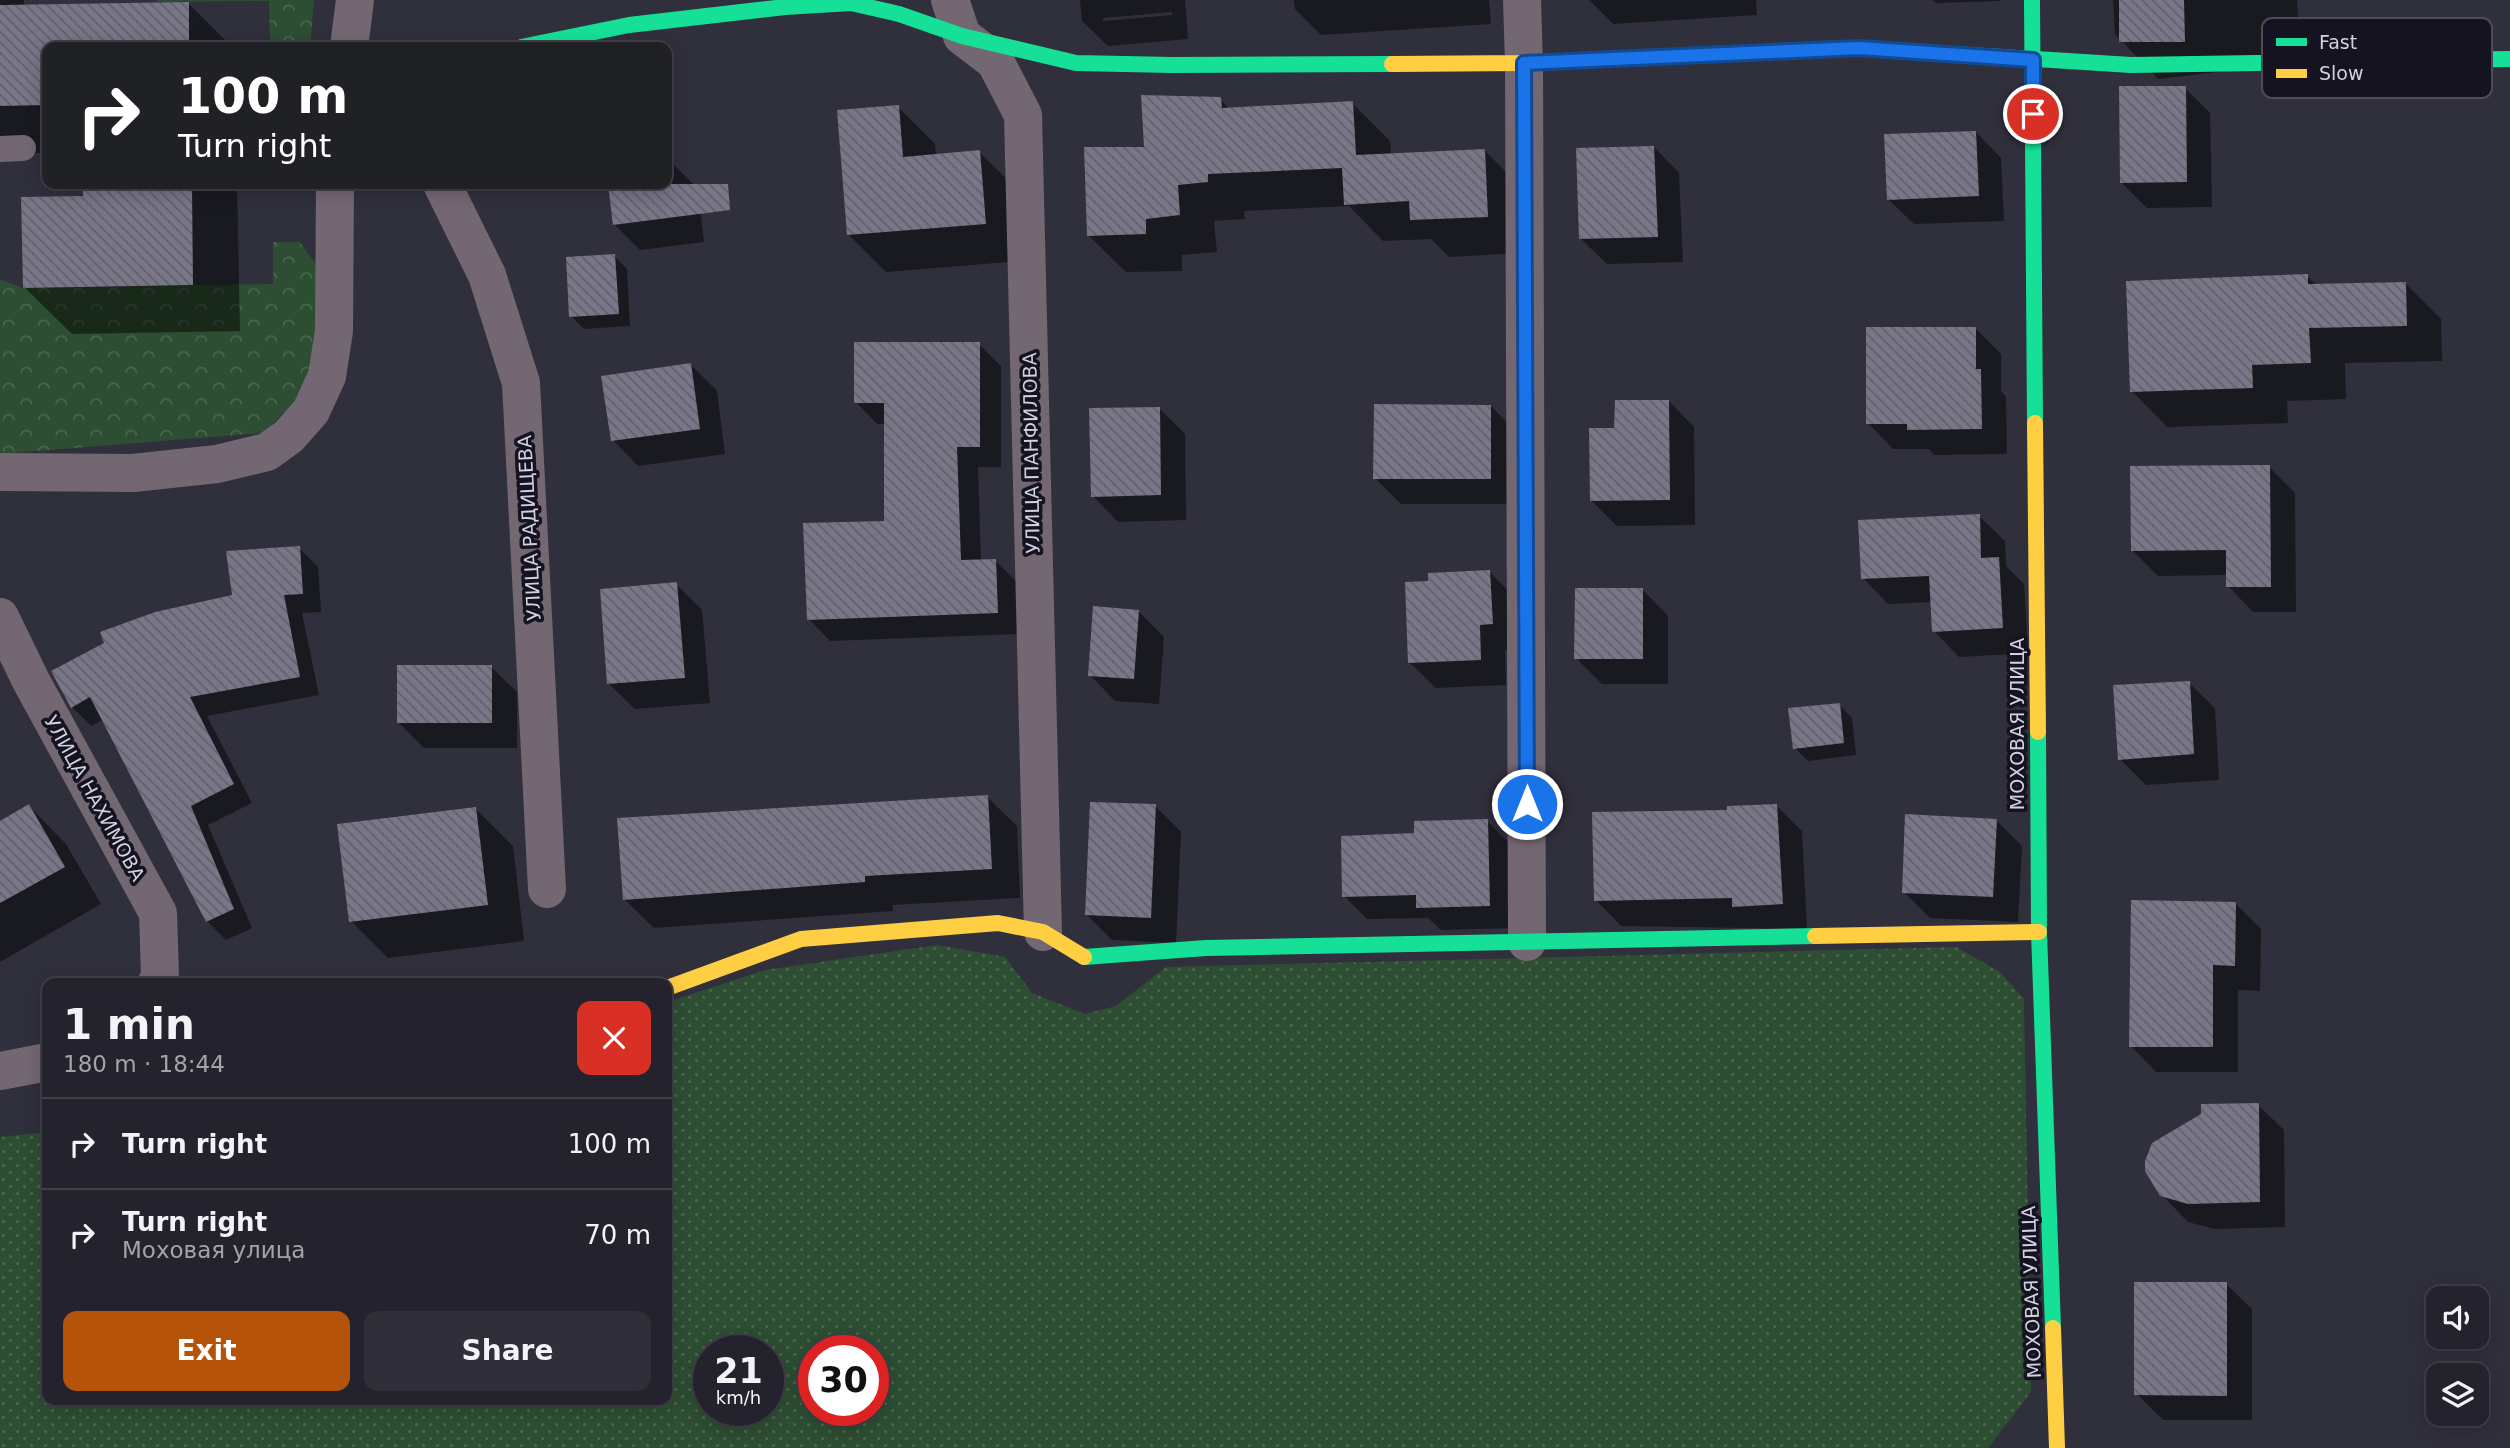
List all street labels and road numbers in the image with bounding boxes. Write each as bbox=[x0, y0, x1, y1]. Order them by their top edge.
street label: УЛИЦА ПАНФИЛОВА bbox=[1018, 352, 1044, 554]
street label: УЛИЦА РАДИЩЕВА bbox=[513, 434, 545, 622]
street label: МОХОВАЯ УЛИЦА bbox=[2006, 638, 2028, 810]
street label: УЛИЦА НАХИМОВА bbox=[40, 711, 150, 885]
street label: МОХОВАЯ УЛИЦА bbox=[2017, 1205, 2045, 1379]

